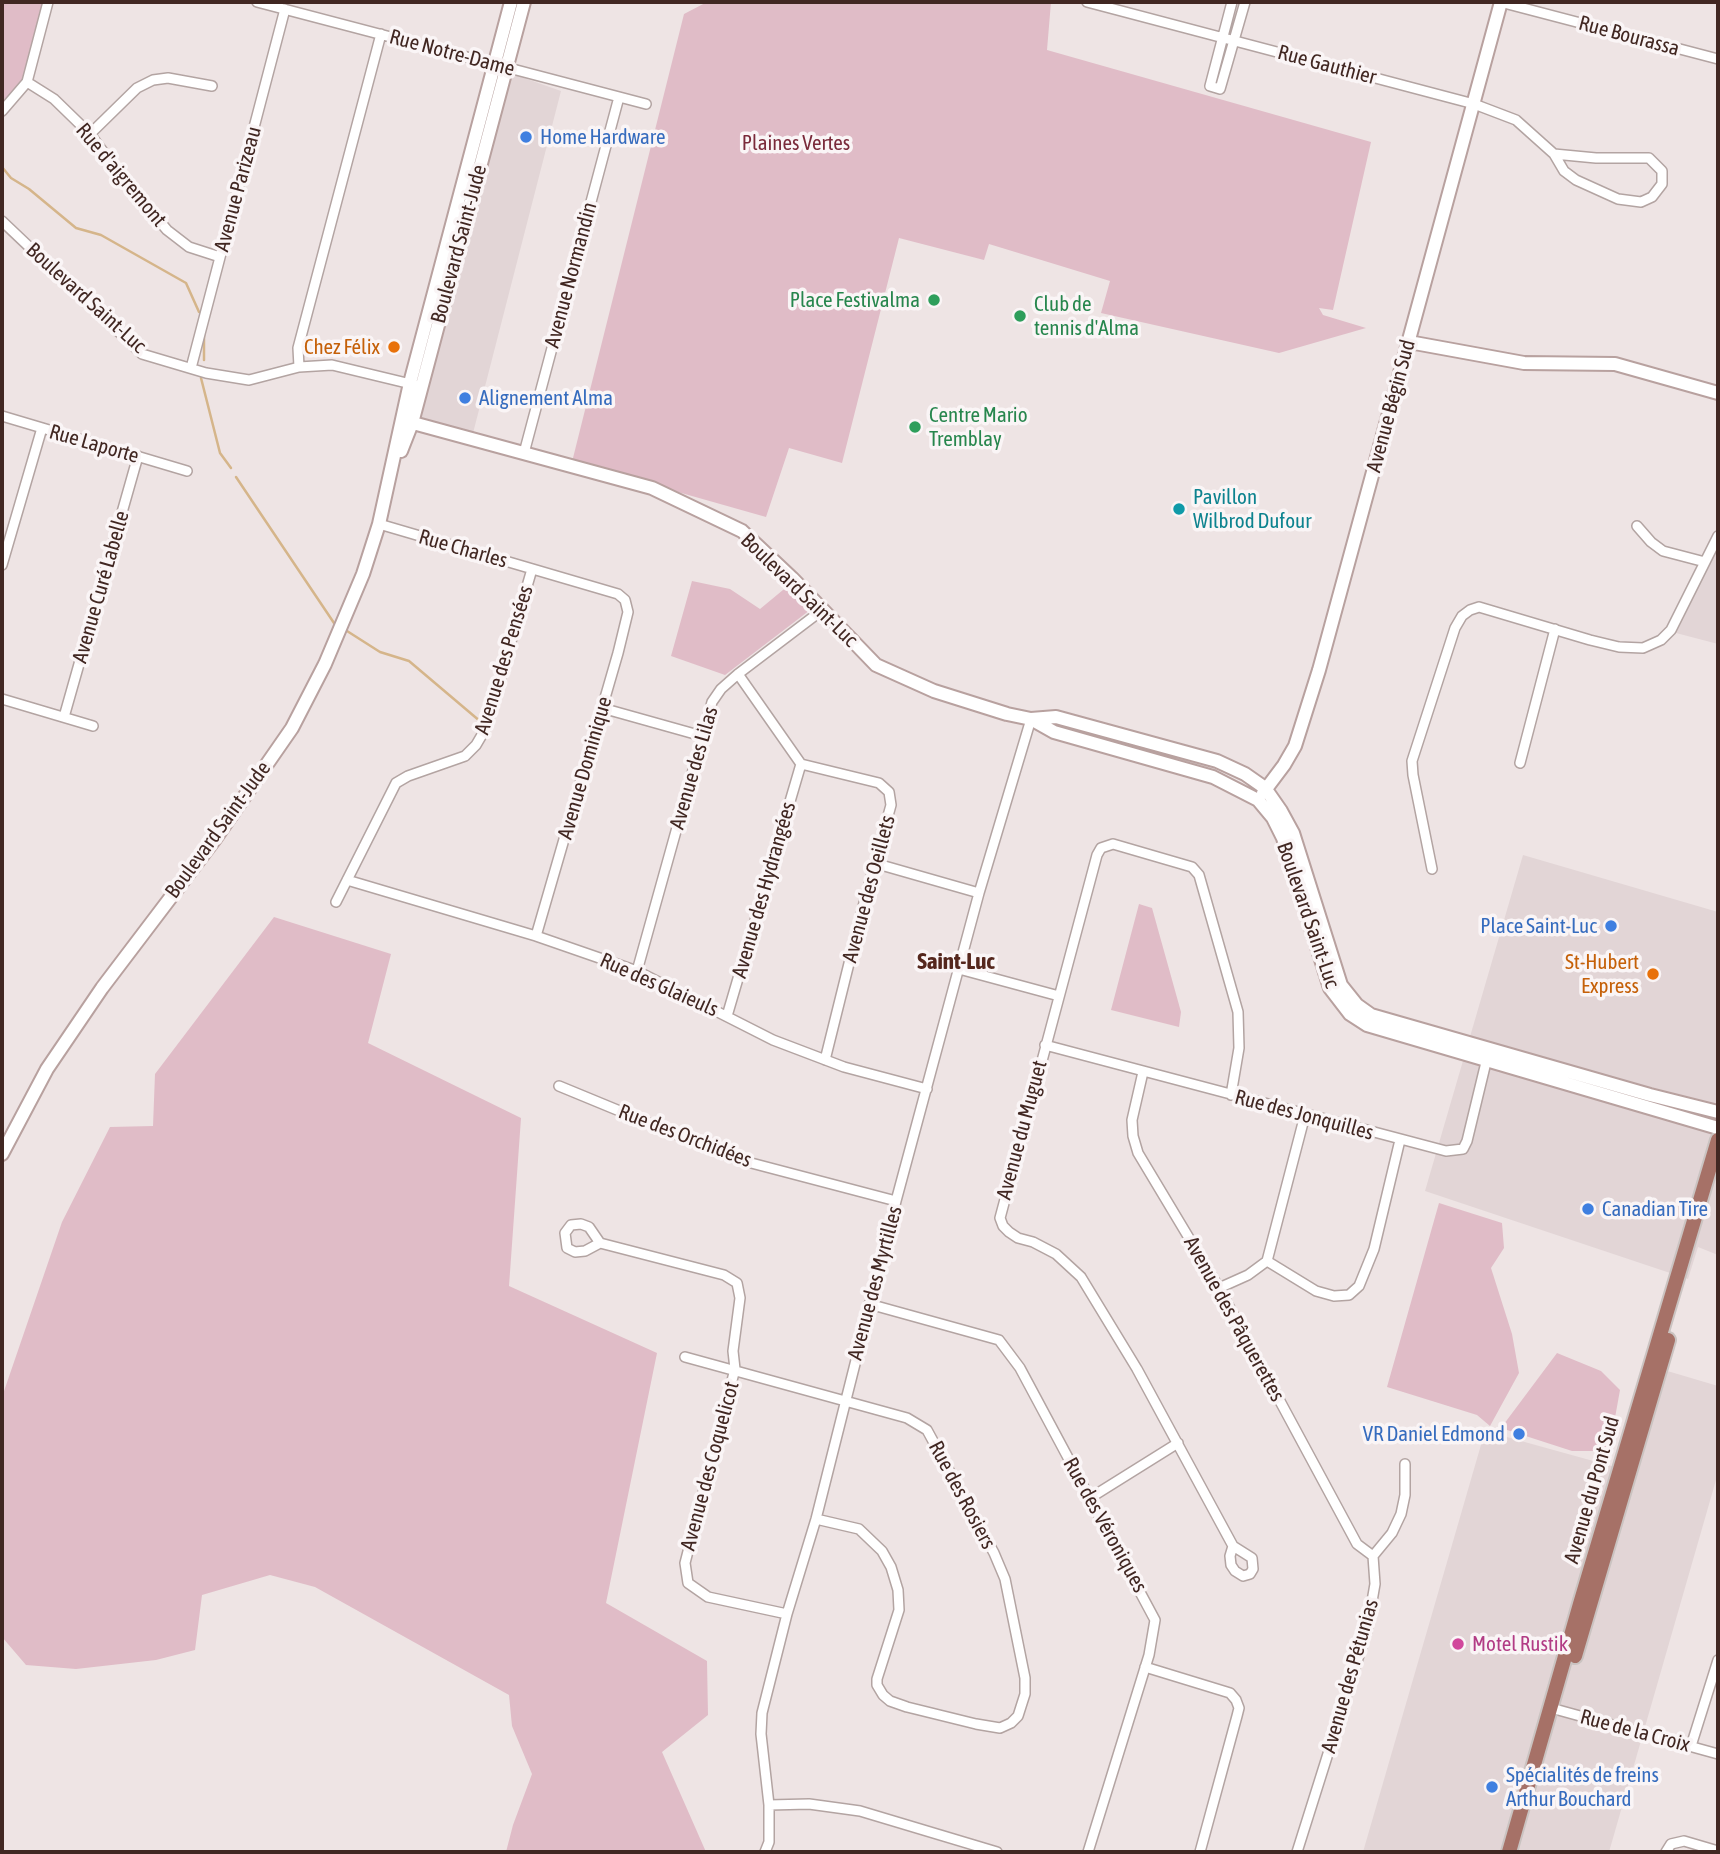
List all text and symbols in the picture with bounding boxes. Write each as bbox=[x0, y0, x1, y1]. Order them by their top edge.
street label: Rue Bourassa bbox=[1576, 10, 1682, 62]
street label: Rue Notre-Dame bbox=[387, 24, 517, 82]
street label: Rue Gauthier bbox=[1275, 40, 1379, 90]
street label: Rue d'aigremont bbox=[71, 118, 171, 232]
street label: Avenue Parizeau bbox=[209, 124, 267, 254]
place label: Home Hardware bbox=[540, 124, 666, 150]
marker: Home Hardware bbox=[518, 129, 534, 145]
park label: Plaines Vertes bbox=[742, 130, 850, 156]
street label: Boulevard Saint-Jude bbox=[426, 162, 492, 326]
street label: Avenue Normandin bbox=[539, 200, 603, 350]
street label: Boulevard Saint-Luc bbox=[21, 238, 151, 358]
place label: Place Festivalma bbox=[790, 287, 920, 313]
place label: Club de tennis d'Alma bbox=[1034, 291, 1139, 341]
marker: Place Festivalma bbox=[926, 292, 942, 308]
marker: Club de tennis d'Alma bbox=[1012, 308, 1028, 324]
place label: Chez Félix bbox=[304, 334, 380, 360]
street label: Avenue Bégin Sud bbox=[1361, 337, 1421, 475]
marker: Chez Félix bbox=[386, 339, 402, 355]
place label: Alignement Alma bbox=[479, 385, 613, 411]
marker: Alignement Alma bbox=[457, 390, 473, 406]
place label: Centre Mario Tremblay bbox=[929, 402, 1028, 452]
street label: Rue Laporte bbox=[46, 419, 142, 469]
marker: Centre Mario Tremblay bbox=[907, 419, 923, 435]
place label: Pavillon Wilbrod Dufour bbox=[1193, 484, 1311, 534]
marker: Pavillon Wilbrod Dufour bbox=[1171, 501, 1187, 517]
street label: Avenue Curé Labelle bbox=[67, 508, 135, 666]
street label: Rue Charles bbox=[416, 524, 510, 574]
street label: Boulevard Saint-Luc bbox=[735, 528, 863, 652]
street label: Avenue des Pensées bbox=[469, 583, 539, 737]
street label: Avenue Dominique bbox=[553, 694, 617, 842]
street label: Avenue des Lilas bbox=[664, 704, 724, 832]
street label: Boulevard Saint-Jude bbox=[160, 757, 276, 903]
street label: Avenue des Hydrangées bbox=[727, 799, 801, 981]
street label: Avenue des Oeillets bbox=[837, 813, 901, 965]
street label: Boulevard Saint-Luc bbox=[1271, 839, 1345, 991]
place label: Place Saint-Luc bbox=[1480, 913, 1597, 939]
marker: Place Saint-Luc bbox=[1603, 918, 1619, 934]
street label: Rue des Glaieuls bbox=[596, 948, 722, 1022]
district label: Saint-Luc bbox=[917, 948, 995, 976]
place label: St-Hubert Express bbox=[1565, 949, 1639, 999]
marker: St-Hubert Express bbox=[1645, 966, 1661, 982]
street label: Avenue du Muguet bbox=[991, 1058, 1053, 1202]
street label: Rue des Jonquilles bbox=[1232, 1084, 1376, 1146]
street label: Rue des Orchidées bbox=[615, 1099, 755, 1173]
place label: Canadian Tire bbox=[1602, 1196, 1708, 1222]
marker: Canadian Tire bbox=[1580, 1201, 1596, 1217]
street label: Avenue des Myrtilles bbox=[842, 1203, 908, 1363]
street label: Avenue des Pâquerettes bbox=[1178, 1232, 1290, 1406]
street label: Avenue des Coquelicot bbox=[675, 1379, 745, 1553]
street label: Avenue du Pont Sud bbox=[1559, 1413, 1625, 1567]
place label: VR Daniel Edmond bbox=[1363, 1421, 1505, 1447]
marker: VR Daniel Edmond bbox=[1511, 1426, 1527, 1442]
street label: Rue des Rosiers bbox=[923, 1437, 1001, 1553]
street label: Rue des Véroniques bbox=[1058, 1453, 1152, 1597]
street label: Avenue des Pétunias bbox=[1316, 1596, 1384, 1756]
place label: Motel Rustik bbox=[1472, 1631, 1568, 1657]
marker: Motel Rustik bbox=[1450, 1636, 1466, 1652]
street label: Rue de la Croix bbox=[1577, 1704, 1693, 1758]
place label: Spécialités de freins Arthur Bouchard bbox=[1506, 1762, 1659, 1812]
marker: Spécialités de freins Arthur Bouchard bbox=[1484, 1779, 1500, 1795]

